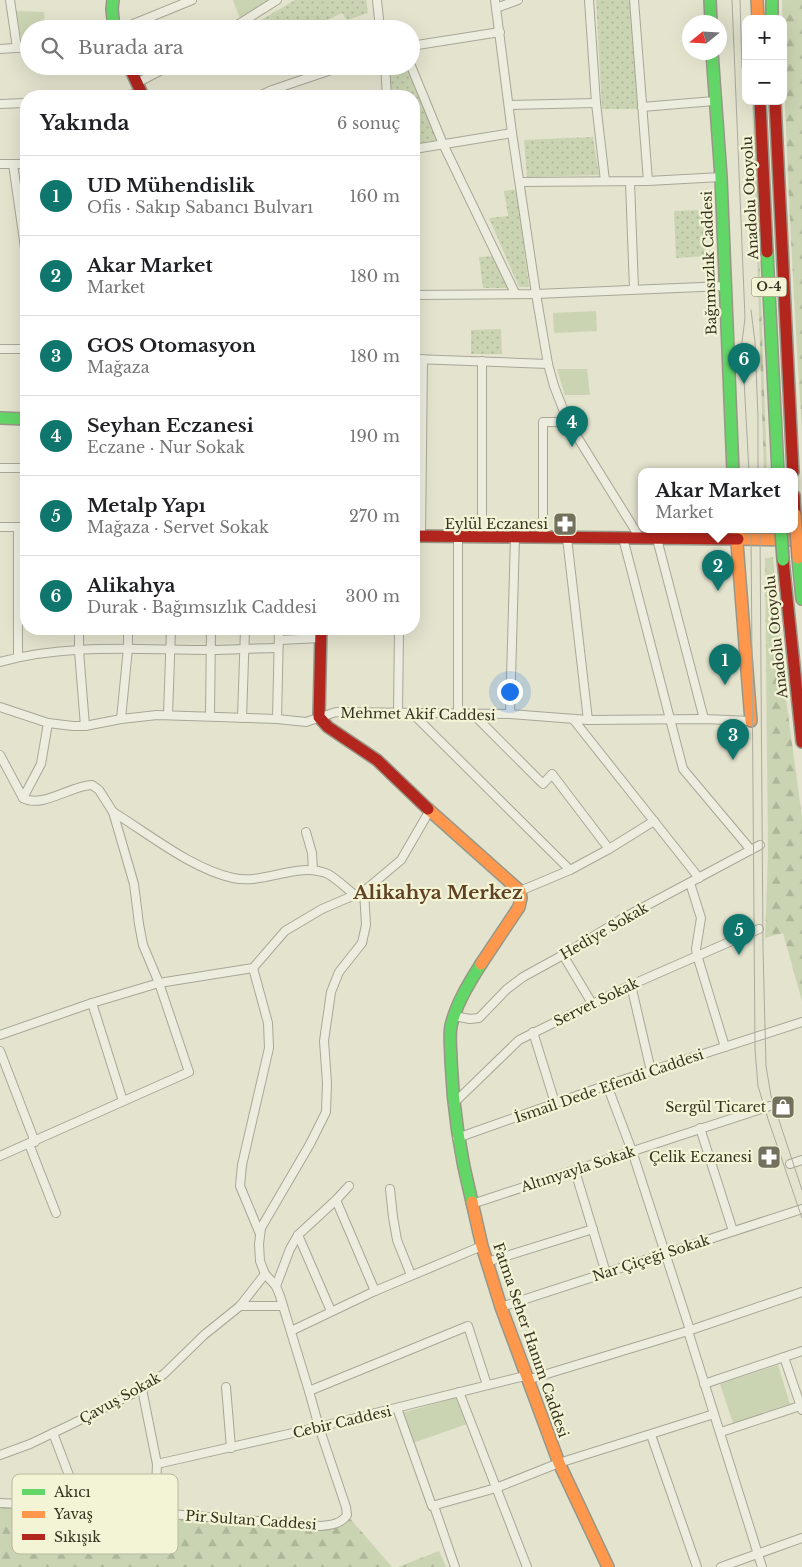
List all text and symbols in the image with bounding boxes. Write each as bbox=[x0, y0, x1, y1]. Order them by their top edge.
north arrow bbox=[682, 15, 727, 60]
map controls bbox=[742, 15, 787, 105]
button: + bbox=[742, 15, 787, 60]
search box bbox=[20, 20, 420, 75]
icon: search bbox=[38, 34, 66, 62]
text: Burada ara bbox=[78, 36, 184, 59]
button: − bbox=[742, 60, 787, 105]
text: Yakında bbox=[40, 110, 130, 136]
text: 6 sonuç bbox=[337, 113, 400, 133]
street label: Anadolu Otoyolu bbox=[738, 135, 762, 261]
text: UD Mühendislik bbox=[87, 174, 255, 197]
text: 1 bbox=[53, 186, 59, 206]
text: 160 m bbox=[349, 186, 400, 206]
street label: Bağımsızlık Caddesi bbox=[697, 190, 721, 335]
text: Ofis · Sakıp Sabancı Bulvarı bbox=[87, 197, 313, 217]
text: Akar Market bbox=[87, 254, 213, 277]
text: 2 bbox=[51, 266, 61, 286]
text: 180 m bbox=[350, 266, 400, 286]
text: Market bbox=[87, 277, 145, 297]
road number: O-4 bbox=[752, 278, 786, 296]
text: GOS Otomasyon bbox=[87, 334, 256, 357]
pin: 6 bbox=[728, 343, 760, 384]
text: 3 bbox=[51, 346, 61, 366]
text: 180 m bbox=[350, 346, 400, 366]
text: Mağaza bbox=[87, 357, 150, 377]
pin: 4 bbox=[556, 406, 588, 447]
text: Seyhan Eczanesi bbox=[87, 414, 254, 437]
text: 4 bbox=[51, 426, 61, 446]
text: 190 m bbox=[349, 426, 400, 446]
text: Eczane · Nur Sokak bbox=[87, 437, 245, 457]
popup bbox=[638, 468, 798, 533]
text: Akar Market bbox=[655, 479, 781, 502]
text: Metalp Yapı bbox=[87, 494, 206, 517]
text: Market bbox=[655, 502, 714, 522]
text: 5 bbox=[51, 506, 61, 526]
text: 270 m bbox=[349, 506, 400, 526]
pharmacy icon: Eylül Eczanesi bbox=[552, 511, 578, 537]
place label: Eylül Eczanesi bbox=[445, 515, 548, 533]
text: Mağaza · Servet Sokak bbox=[87, 517, 269, 537]
pin: 2 bbox=[702, 550, 734, 591]
text: Alikahya bbox=[87, 574, 176, 597]
street label: Anadolu Otoyolu bbox=[761, 574, 792, 701]
text: 6 bbox=[51, 586, 61, 606]
text: 300 m bbox=[346, 586, 400, 606]
text: Durak · Bağımsızlık Caddesi bbox=[87, 597, 317, 617]
pin: 1 bbox=[709, 644, 741, 685]
your location bbox=[497, 679, 523, 705]
street label: Mehmet Akif Caddesi bbox=[340, 704, 496, 724]
pin: 3 bbox=[717, 719, 749, 760]
district label: Alikahya Merkez bbox=[352, 881, 523, 904]
street label: Hediye Sokak bbox=[557, 898, 652, 963]
pin: 5 bbox=[723, 914, 755, 955]
street label: Servet Sokak bbox=[550, 973, 642, 1030]
street label: İsmail Dede Efendi Caddesi bbox=[512, 1045, 706, 1127]
shop icon: Sergül Ticaret bbox=[770, 1094, 796, 1120]
place label: Sergül Ticaret bbox=[665, 1098, 767, 1116]
street label: Altınyayla Sokak bbox=[518, 1142, 638, 1196]
pharmacy icon: Çelik Eczanesi bbox=[756, 1144, 782, 1170]
place label: Çelik Eczanesi bbox=[649, 1148, 752, 1166]
street label: Nar Çiçeği Sokak bbox=[590, 1230, 712, 1285]
street label: Fatma Seher Hanım Caddesi bbox=[489, 1240, 573, 1440]
street label: Çavuş Sokak bbox=[76, 1368, 164, 1428]
street label: Cebir Caddesi bbox=[291, 1402, 393, 1442]
legend bbox=[12, 1474, 178, 1554]
text: Akıcı bbox=[53, 1483, 91, 1501]
text: Yavaş bbox=[53, 1505, 93, 1523]
street label: Pir Sultan Caddesi bbox=[185, 1506, 317, 1534]
text: Sıkışık bbox=[54, 1528, 101, 1546]

